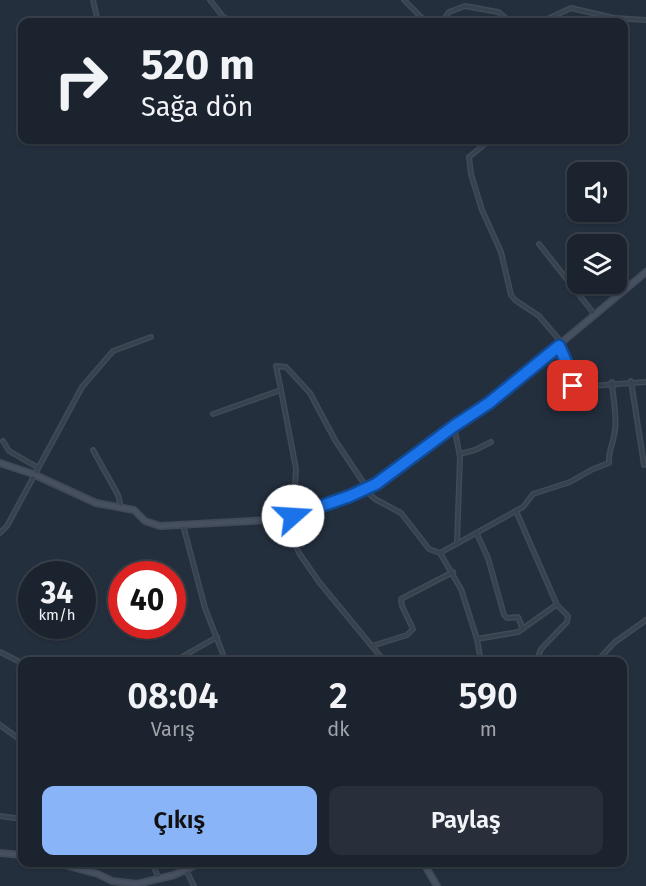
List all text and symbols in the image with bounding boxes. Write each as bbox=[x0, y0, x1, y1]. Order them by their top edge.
text: 520 m bbox=[141, 40, 255, 90]
icon: right bbox=[42, 42, 120, 120]
text: Sağa dön bbox=[141, 91, 253, 123]
map controls bbox=[567, 162, 627, 294]
button: sound bbox=[567, 162, 627, 222]
button: layers bbox=[567, 234, 627, 294]
pin bbox=[547, 360, 598, 411]
icon: arrive bbox=[556, 369, 589, 402]
position arrow bbox=[261, 484, 325, 548]
speed limit sign: 40 bbox=[108, 561, 186, 639]
text: 34 bbox=[41, 575, 73, 611]
text: km/h bbox=[38, 606, 76, 624]
text: 08:04 bbox=[127, 674, 218, 718]
text: 2 bbox=[329, 674, 348, 718]
text: 590 bbox=[459, 674, 518, 718]
text: Varış bbox=[151, 717, 195, 741]
text: dk bbox=[327, 717, 350, 741]
text: m bbox=[480, 717, 497, 741]
button: Çıkış bbox=[42, 786, 317, 855]
button: Paylaş bbox=[329, 786, 603, 855]

